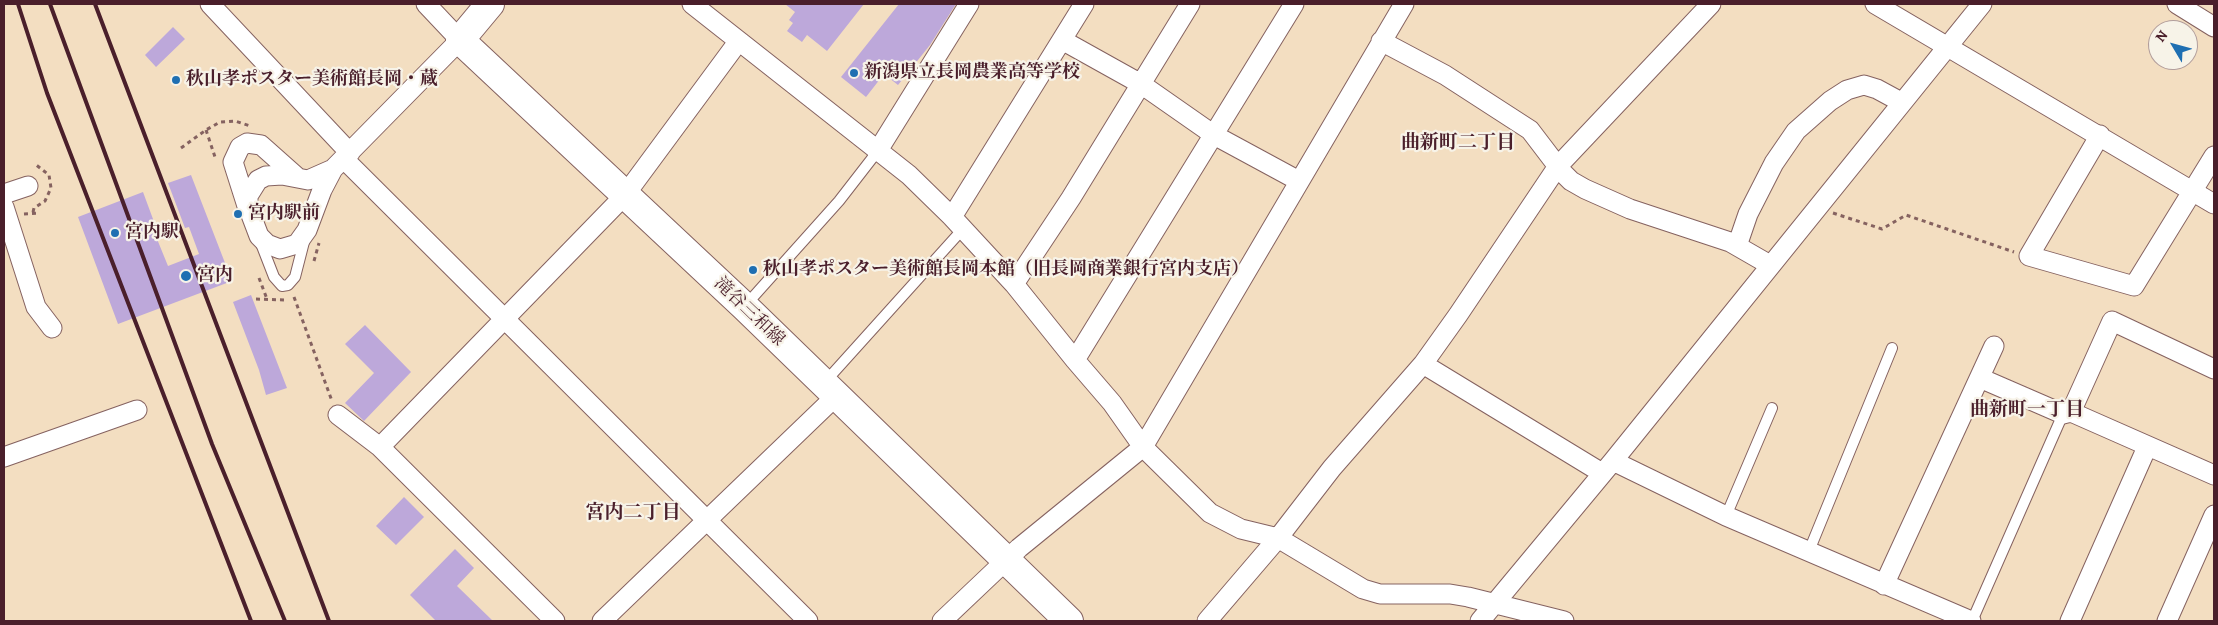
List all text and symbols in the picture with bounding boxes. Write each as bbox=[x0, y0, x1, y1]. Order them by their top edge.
north arrow bbox=[2148, 20, 2198, 70]
text: N bbox=[2151, 26, 2172, 46]
place label: 新潟県立長岡農業高等学校 bbox=[864, 62, 1080, 84]
marker: 新潟県立長岡農業高等学校 bbox=[848, 67, 860, 79]
place label: 秋山孝ポスター美術館長岡・蔵 bbox=[186, 69, 438, 91]
marker: 秋山孝ポスター美術館長岡・蔵 bbox=[170, 74, 182, 86]
district label: 曲新町二丁目 bbox=[1401, 132, 1515, 154]
place label: 宮内駅前 bbox=[248, 203, 320, 225]
marker: 宮内駅前 bbox=[232, 208, 244, 220]
place label: 宮内駅 bbox=[125, 222, 179, 244]
marker: 宮内駅 bbox=[109, 227, 121, 239]
place label: 秋山孝ポスター美術館長岡本館（旧長岡商業銀行宮内支店） bbox=[763, 259, 1249, 281]
marker: 秋山孝ポスター美術館長岡本館（旧長岡商業銀行宮内支店） bbox=[747, 264, 759, 276]
place label: 宮内 bbox=[197, 265, 233, 287]
marker: 宮内 bbox=[179, 269, 193, 283]
street label: 滝谷三和線 bbox=[709, 273, 789, 351]
district label: 曲新町一丁目 bbox=[1970, 399, 2084, 421]
district label: 宮内二丁目 bbox=[586, 502, 680, 524]

